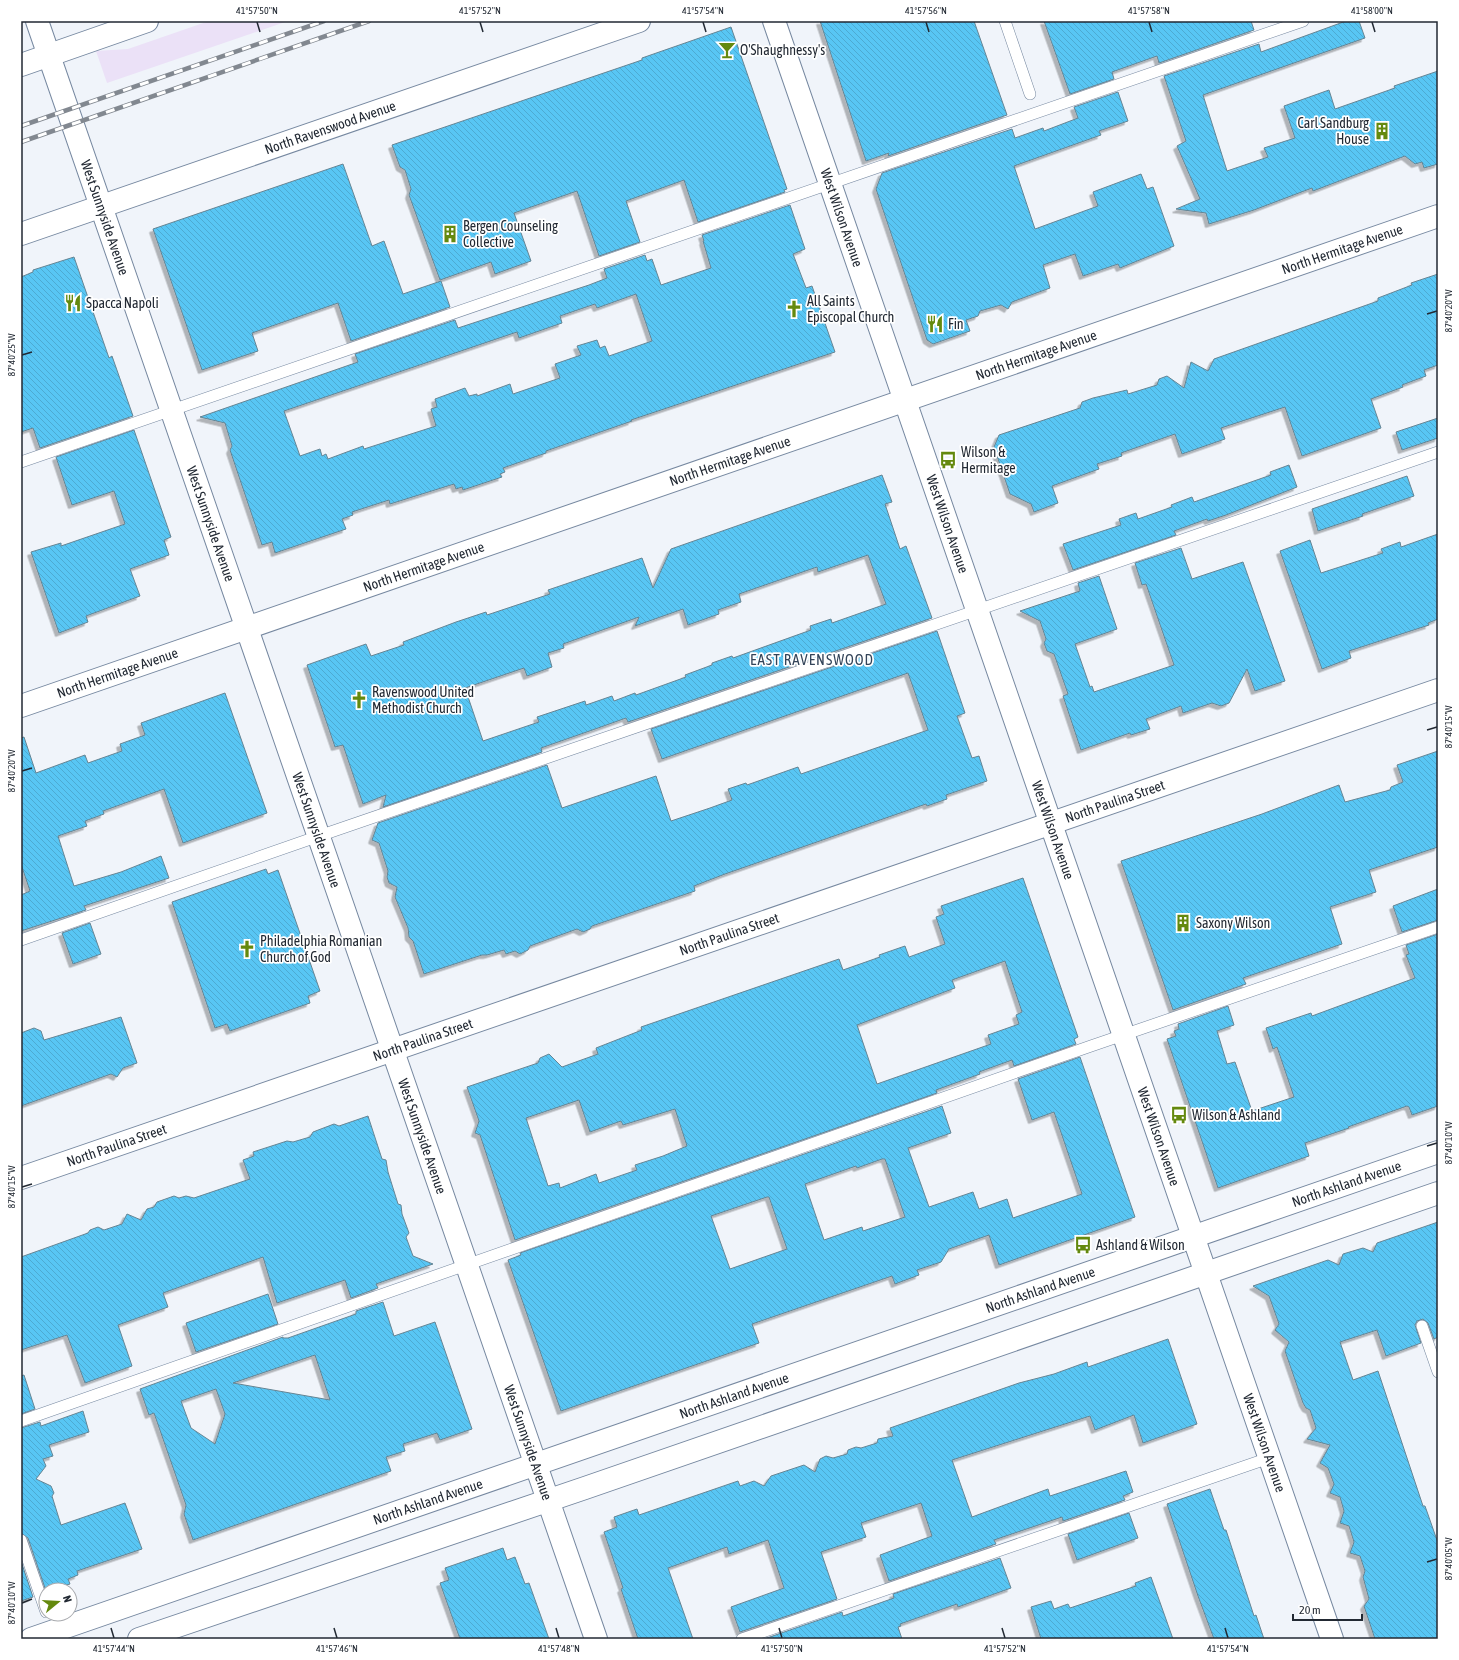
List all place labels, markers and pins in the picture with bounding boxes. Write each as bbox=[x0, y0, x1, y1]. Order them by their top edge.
bar icon: O'Shaughnessy's bbox=[717, 40, 737, 60]
place label: O'Shaughnessy's bbox=[740, 42, 825, 58]
place label: Carl Sandburg House bbox=[1297, 115, 1369, 147]
building icon: Carl Sandburg House bbox=[1372, 121, 1392, 141]
place label: Bergen Counseling Collective bbox=[463, 218, 558, 250]
building icon: Bergen Counseling Collective bbox=[440, 224, 460, 244]
restaurant icon: Spacca Napoli bbox=[63, 293, 83, 313]
place label: All Saints Episcopal Church bbox=[807, 293, 894, 325]
place label: Spacca Napoli bbox=[86, 295, 159, 311]
church icon: All Saints Episcopal Church bbox=[784, 299, 804, 319]
restaurant icon: Fin bbox=[925, 314, 945, 334]
place label: Fin bbox=[948, 316, 964, 332]
place label: Wilson & Hermitage bbox=[961, 444, 1016, 476]
bus stop icon: Wilson & Hermitage bbox=[938, 450, 958, 470]
place label: Ravenswood United Methodist Church bbox=[372, 684, 474, 716]
church icon: Ravenswood United Methodist Church bbox=[349, 690, 369, 710]
building icon: Saxony Wilson bbox=[1173, 913, 1193, 933]
place label: Saxony Wilson bbox=[1196, 915, 1270, 931]
place label: Philadelphia Romanian Church of God bbox=[260, 933, 382, 965]
church icon: Philadelphia Romanian Church of God bbox=[237, 939, 257, 959]
bus stop icon: Wilson & Ashland bbox=[1169, 1105, 1189, 1125]
place label: Wilson & Ashland bbox=[1192, 1107, 1281, 1123]
bus stop icon: Ashland & Wilson bbox=[1073, 1235, 1093, 1255]
place label: Ashland & Wilson bbox=[1096, 1237, 1185, 1253]

